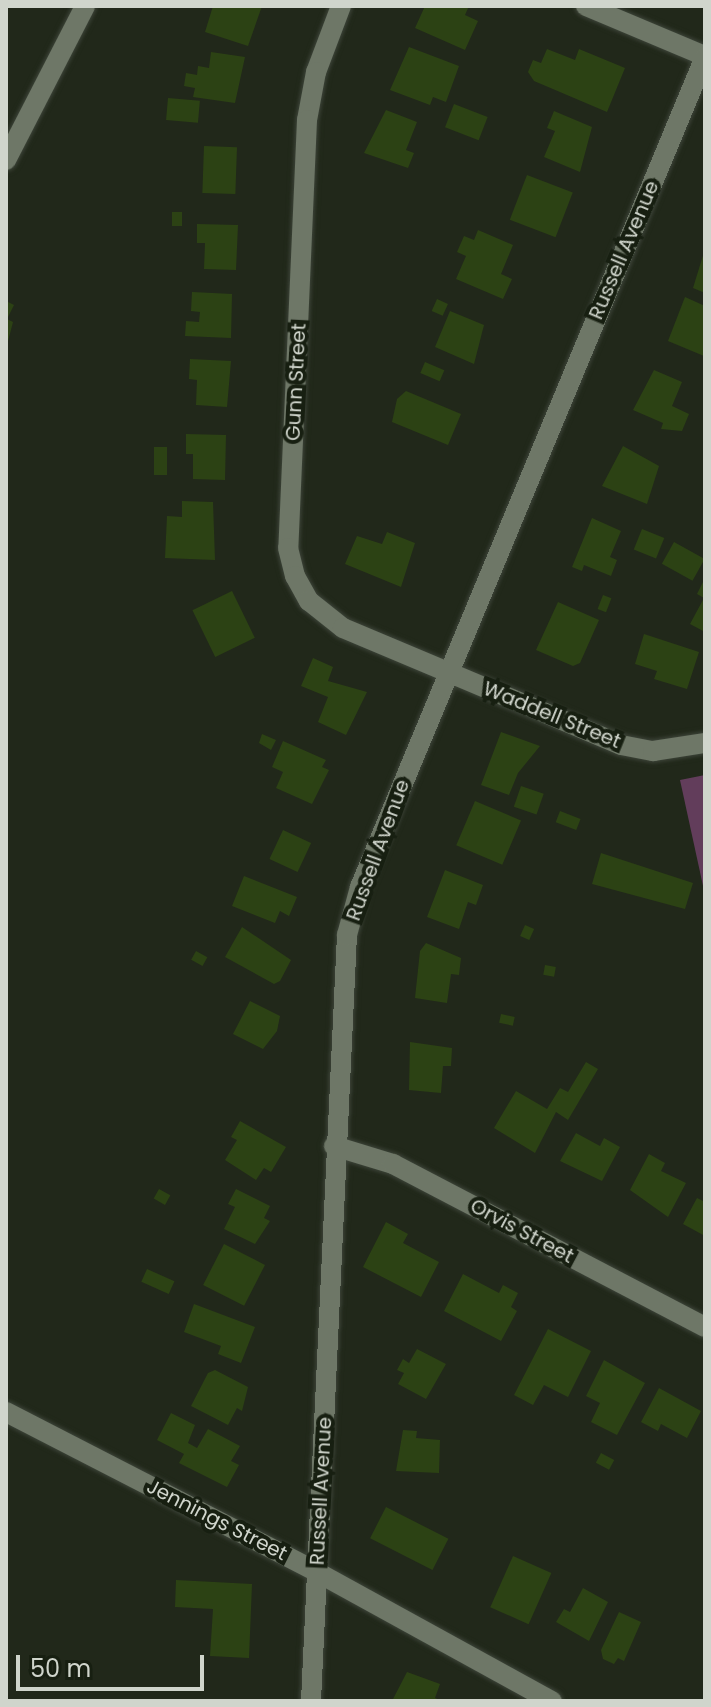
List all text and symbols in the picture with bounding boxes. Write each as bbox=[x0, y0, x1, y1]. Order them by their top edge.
street label: Russell Avenue bbox=[584, 177, 664, 323]
street label: Gunn Street bbox=[281, 323, 311, 441]
street label: Waddell Street bbox=[480, 676, 624, 754]
street label: Russell Avenue bbox=[341, 776, 415, 924]
street label: Orvis Street bbox=[466, 1194, 578, 1268]
street label: Russell Avenue bbox=[305, 1416, 337, 1566]
street label: Jennings Street bbox=[143, 1474, 291, 1566]
scale bar bbox=[20, 1639, 208, 1689]
text: 50 m bbox=[30, 1652, 91, 1685]

